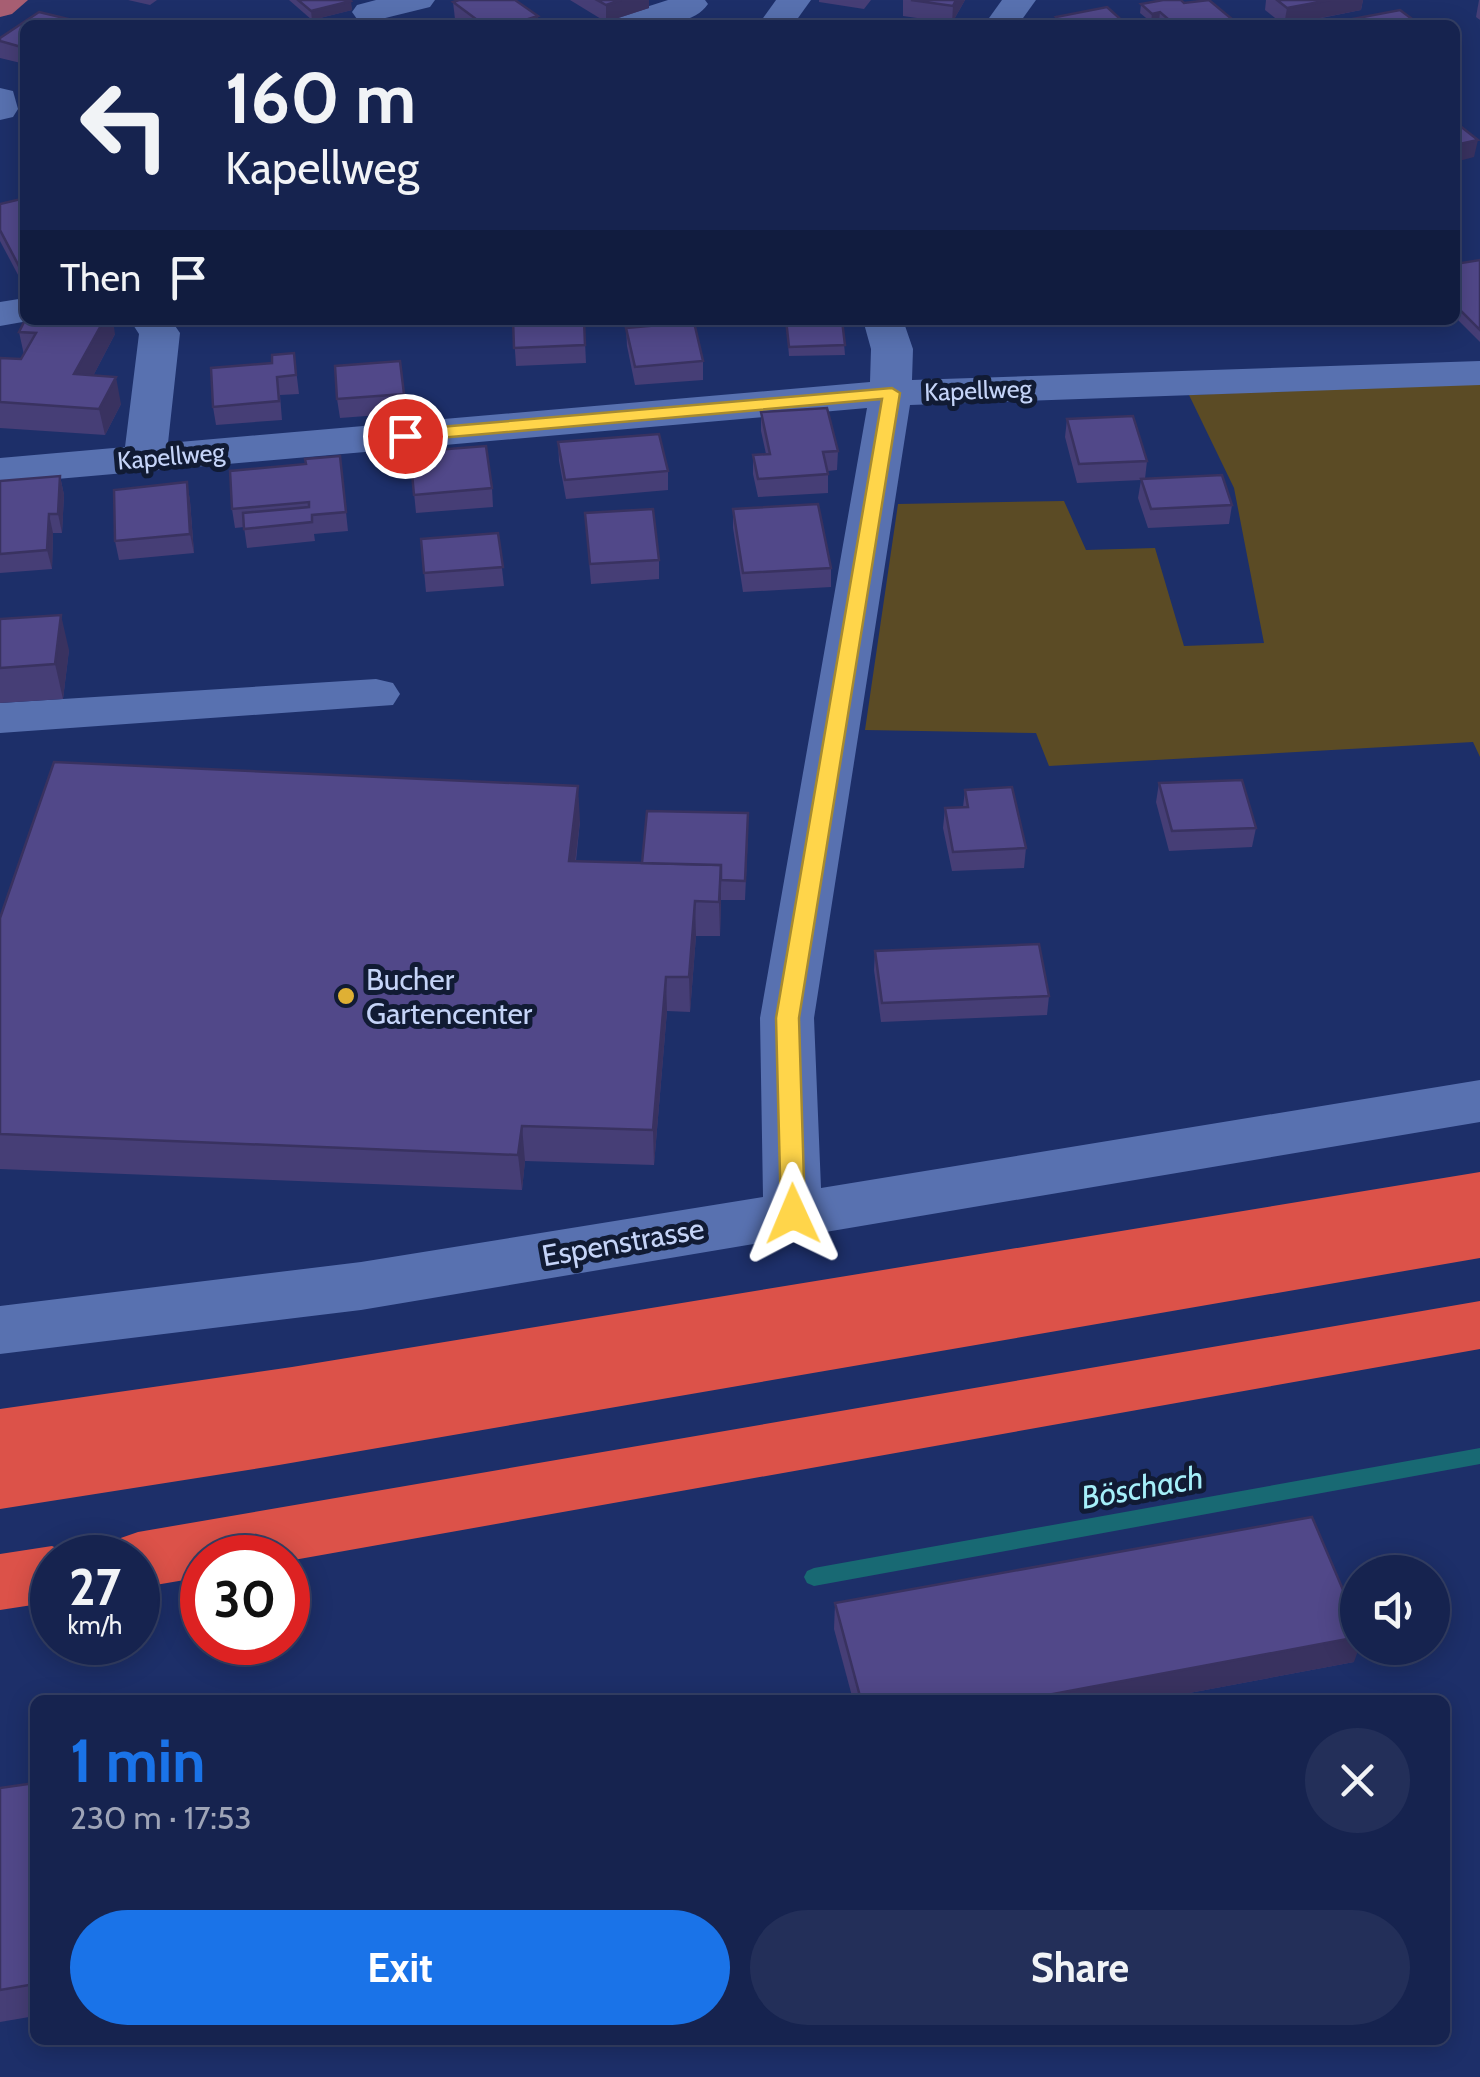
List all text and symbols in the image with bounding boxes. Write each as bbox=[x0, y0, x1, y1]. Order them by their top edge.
text: 160 m bbox=[225, 55, 416, 141]
icon: left bbox=[60, 60, 190, 190]
text: Kapellweg bbox=[225, 141, 419, 195]
icon: arrive bbox=[161, 250, 216, 305]
text: Then bbox=[60, 254, 141, 301]
street label: Kapellweg bbox=[924, 373, 1033, 407]
pin bbox=[363, 394, 448, 479]
icon: arrive bbox=[378, 409, 433, 464]
street label: Kapellweg bbox=[116, 436, 227, 476]
place label: Bucher Gartencenter bbox=[366, 961, 533, 1032]
marker: Bucher Gartencenter bbox=[335, 985, 357, 1007]
position arrow bbox=[741, 1162, 845, 1266]
street label: Espenstrasse bbox=[539, 1210, 707, 1274]
water label: Böschach bbox=[1078, 1457, 1206, 1517]
speed limit sign: 30 bbox=[180, 1535, 310, 1665]
map controls bbox=[1340, 1555, 1450, 1665]
button: sound bbox=[1340, 1555, 1450, 1665]
text: 27 bbox=[69, 1557, 121, 1618]
text: km/h bbox=[68, 1610, 122, 1640]
text: 1 min bbox=[70, 1724, 205, 1797]
button: close bbox=[1305, 1728, 1410, 1833]
text: 230 m · 17:53 bbox=[70, 1798, 252, 1837]
button: Exit bbox=[70, 1910, 730, 2025]
button: Share bbox=[750, 1910, 1410, 2025]

